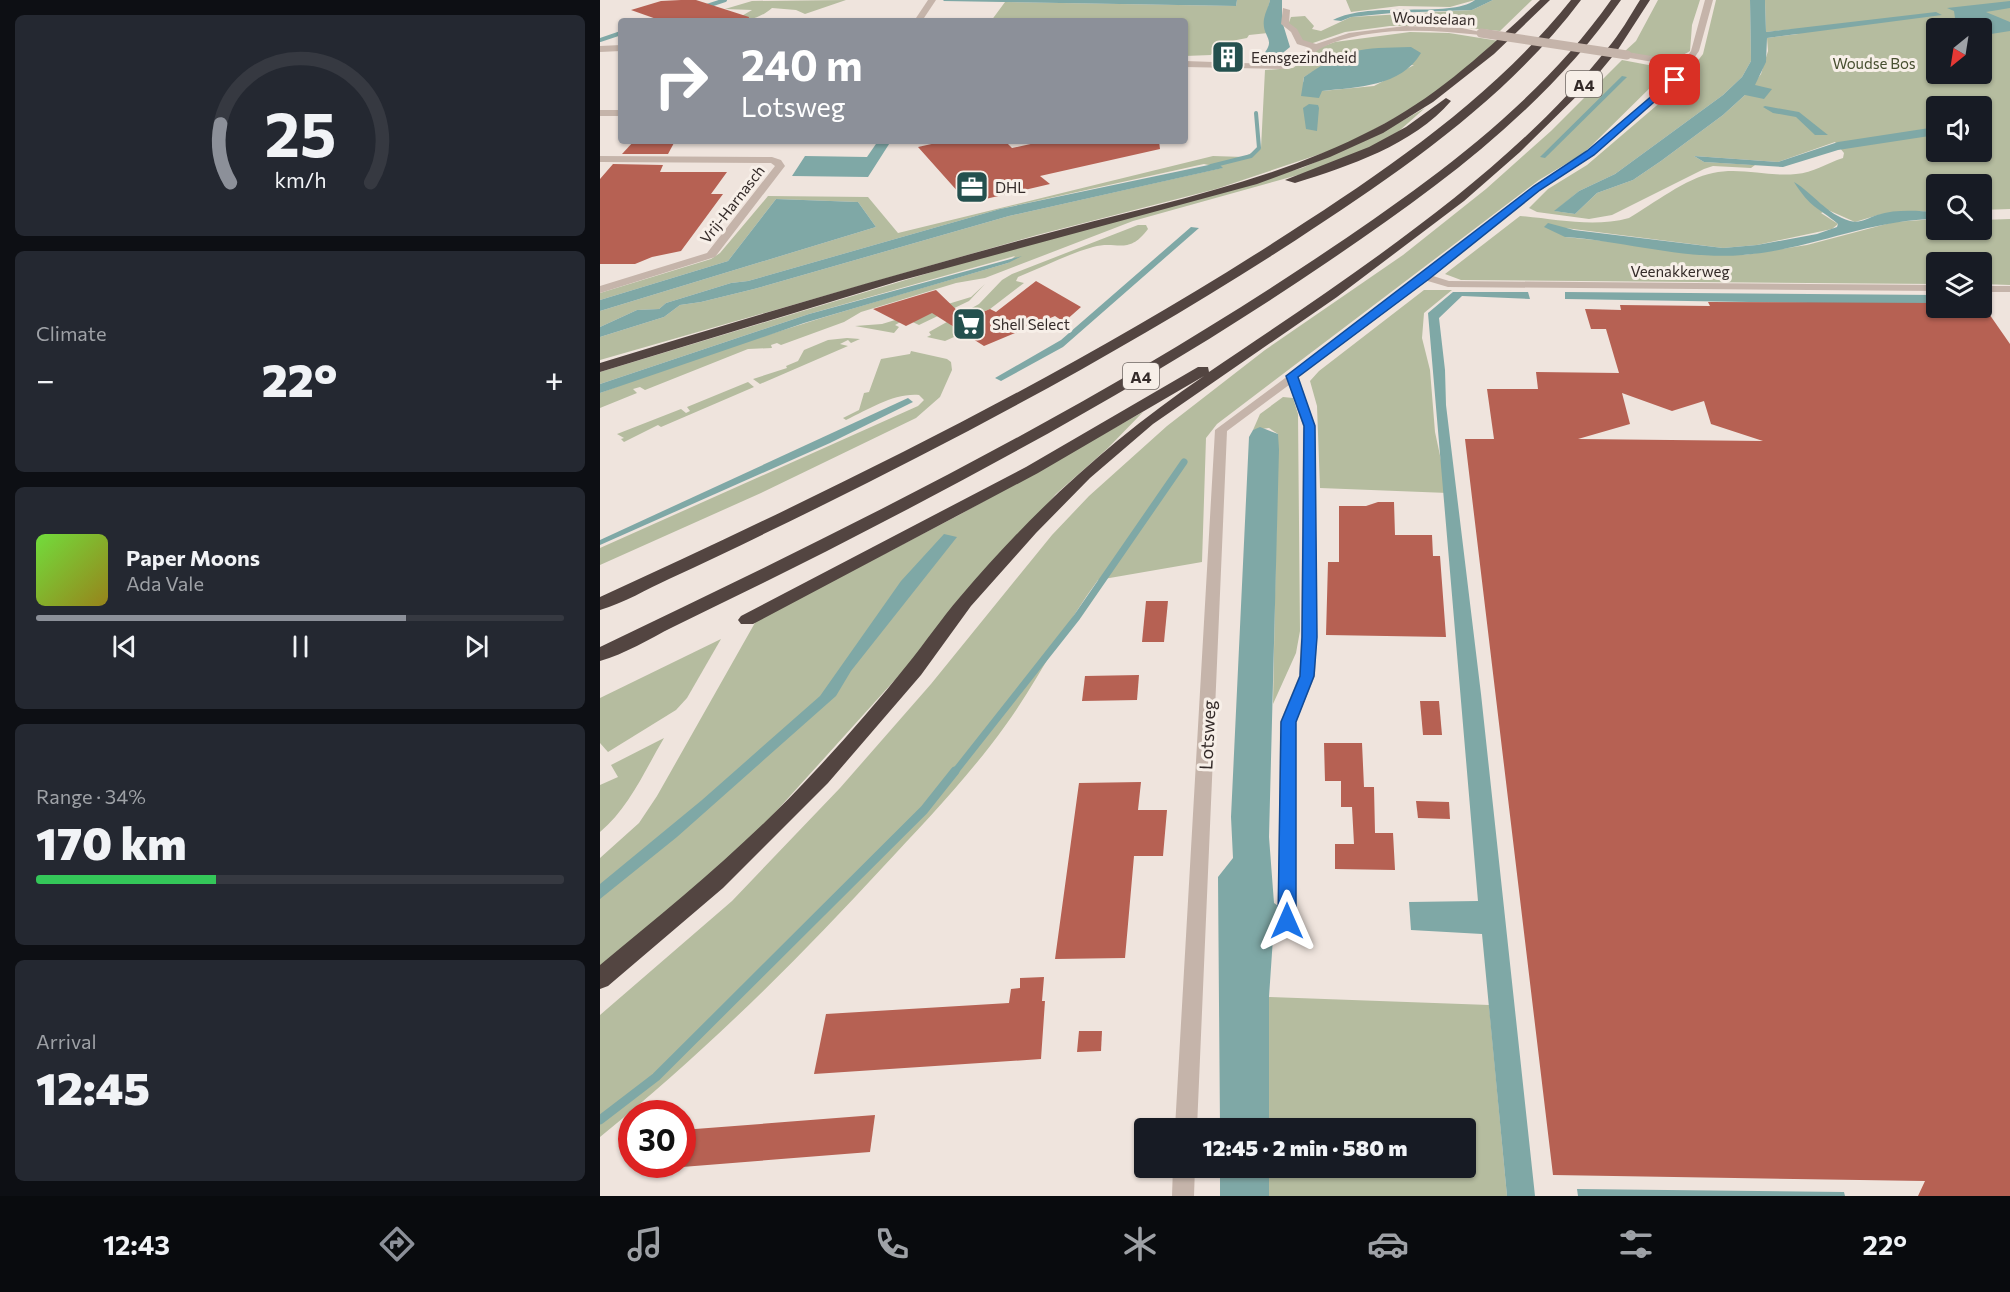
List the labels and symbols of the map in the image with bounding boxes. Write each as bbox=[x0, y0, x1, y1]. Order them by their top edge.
street label: Woudselaan bbox=[1392, 8, 1476, 28]
north arrow bbox=[1926, 18, 1992, 84]
building icon: Eensgezindheid bbox=[1210, 39, 1246, 75]
place label: Eensgezindheid bbox=[1251, 48, 1357, 66]
pin bbox=[1649, 54, 1700, 105]
park label: Woudse Bos bbox=[1832, 54, 1916, 72]
road number: A4 bbox=[1566, 71, 1602, 97]
street label: Vrij-Harnasch bbox=[696, 161, 768, 247]
office icon: DHL bbox=[954, 169, 990, 205]
place label: DHL bbox=[995, 178, 1026, 196]
street label: Veenakkerweg bbox=[1630, 262, 1730, 280]
supermarket icon: Shell Select bbox=[951, 306, 987, 342]
place label: Shell Select bbox=[992, 315, 1070, 333]
road number: A4 bbox=[1123, 363, 1159, 389]
street label: Lotsweg bbox=[1194, 699, 1220, 770]
position arrow bbox=[1255, 889, 1319, 953]
speed limit sign: 30 bbox=[618, 1100, 696, 1178]

